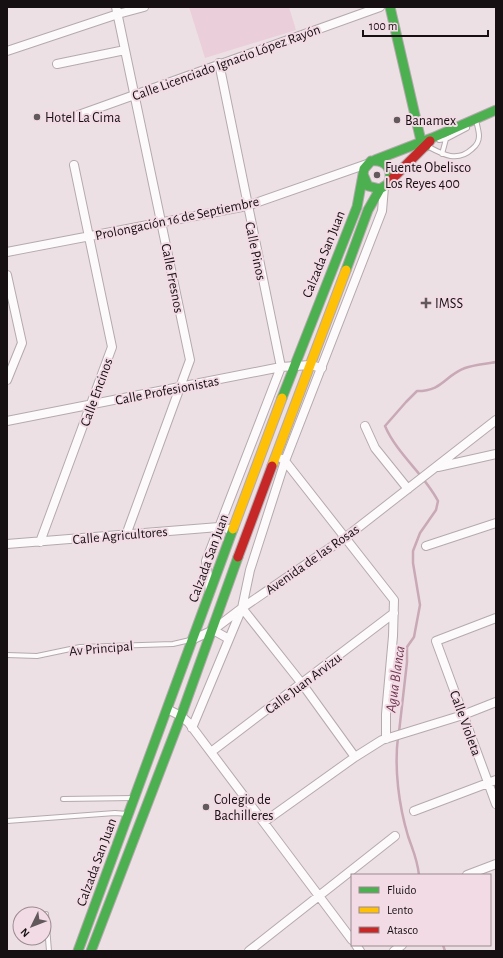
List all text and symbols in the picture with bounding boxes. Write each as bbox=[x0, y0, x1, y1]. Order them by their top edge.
scale bar bbox=[363, 12, 488, 38]
text: 100 m bbox=[369, 20, 397, 32]
street label: Calle Licenciado Ignacio López Rayón bbox=[130, 22, 322, 104]
place label: Hotel La Cima bbox=[45, 111, 121, 125]
marker: Hotel La Cima bbox=[32, 112, 42, 122]
place label: Banamex bbox=[405, 114, 456, 128]
marker: Banamex bbox=[392, 115, 402, 125]
place label: Fuente Obelisco Los Reyes 400 bbox=[385, 161, 471, 191]
marker: Fuente Obelisco Los Reyes 400 bbox=[372, 170, 382, 180]
street label: Prolongación 16 de Septiembre bbox=[94, 195, 260, 243]
street label: Calzada San Juan bbox=[300, 209, 348, 300]
street label: Calle Pinos bbox=[242, 221, 268, 282]
street label: Calle Fresnos bbox=[158, 242, 186, 314]
marker: IMSS bbox=[420, 297, 432, 309]
place label: IMSS bbox=[435, 297, 463, 311]
street label: Calle Encinos bbox=[78, 356, 116, 428]
street label: Calle Profesionistas bbox=[114, 374, 220, 408]
street label: Calzada San Juan bbox=[187, 512, 231, 604]
street label: Avenida de las Rosas bbox=[263, 522, 362, 597]
street label: Calle Agricultores bbox=[72, 525, 168, 547]
street label: Av Principal bbox=[69, 639, 134, 659]
water label: Agua Blanca bbox=[383, 645, 408, 714]
street label: Calle Juan Arvizu bbox=[263, 651, 344, 717]
street label: Calle Violeta bbox=[447, 689, 484, 758]
place label: Colegio de Bachilleres bbox=[214, 793, 274, 823]
marker: Colegio de Bachilleres bbox=[201, 802, 211, 812]
street label: Calzada San Juan bbox=[75, 816, 119, 908]
legend bbox=[351, 874, 491, 946]
text: Fluido bbox=[387, 884, 416, 896]
text: Lento bbox=[387, 904, 413, 916]
north arrow bbox=[12, 906, 52, 946]
text: Atasco bbox=[387, 924, 418, 936]
text: N bbox=[18, 926, 32, 939]

